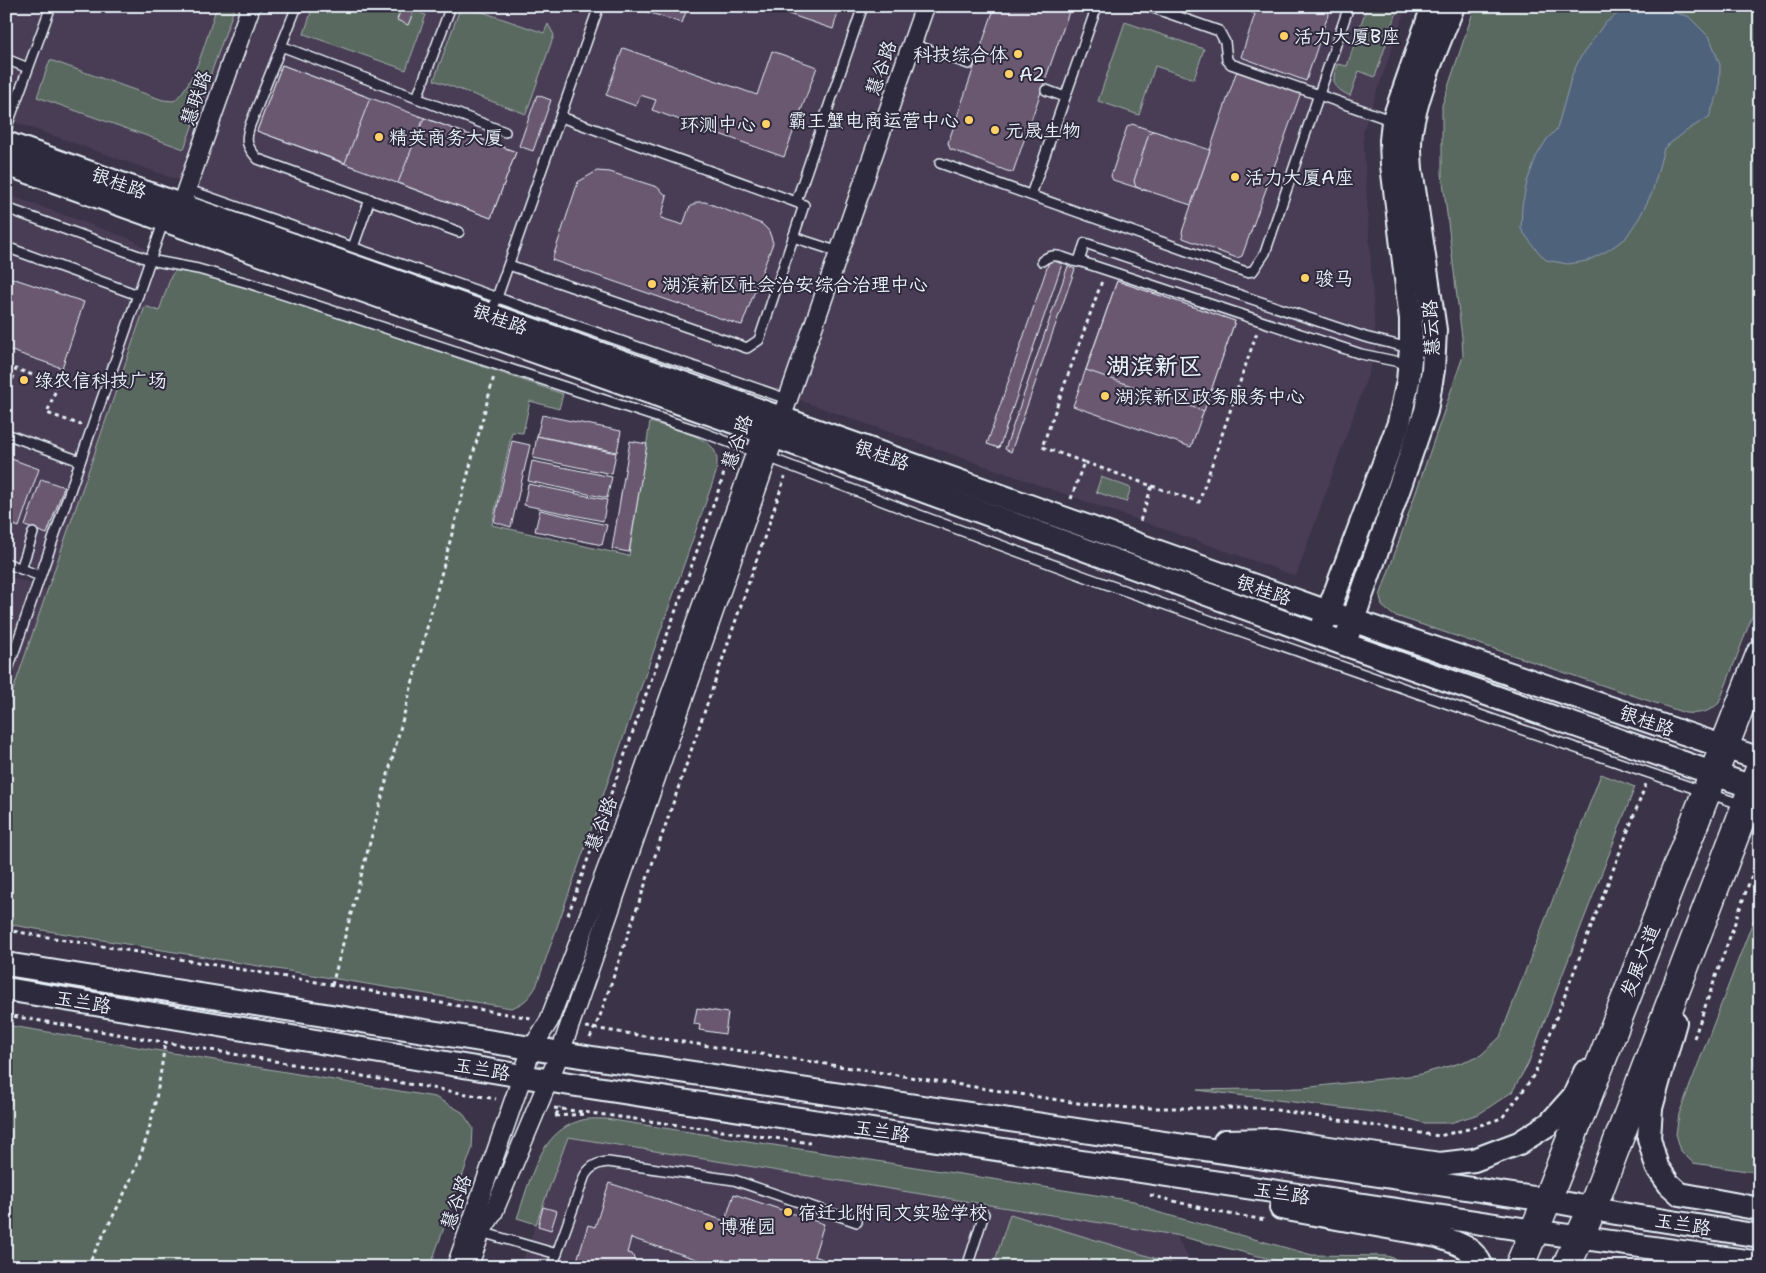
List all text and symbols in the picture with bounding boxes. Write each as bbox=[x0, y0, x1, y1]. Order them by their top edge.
place label: 活力大厦B座 bbox=[1294, 24, 1400, 49]
marker: 活力大厦B座 bbox=[1278, 30, 1290, 42]
street label: 慧谷路 bbox=[860, 37, 902, 99]
place label: 科技综合体 bbox=[913, 42, 1008, 67]
marker: 科技综合体 bbox=[1012, 48, 1024, 60]
place label: A2 bbox=[1019, 62, 1045, 87]
street label: 慧联路 bbox=[175, 67, 217, 129]
marker: A2 bbox=[1003, 68, 1015, 80]
place label: 霸王蟹电商运营中心 bbox=[788, 108, 959, 133]
place label: 环测中心 bbox=[680, 112, 756, 137]
marker: 霸王蟹电商运营中心 bbox=[963, 114, 975, 126]
marker: 环测中心 bbox=[760, 118, 772, 130]
place label: 元晟生物 bbox=[1005, 118, 1081, 143]
marker: 元晟生物 bbox=[989, 124, 1001, 136]
place label: 精英商务大厦 bbox=[389, 125, 503, 150]
marker: 精英商务大厦 bbox=[373, 131, 385, 143]
street label: 银桂路 bbox=[88, 162, 150, 204]
place label: 活力大厦A座 bbox=[1245, 165, 1354, 190]
marker: 活力大厦A座 bbox=[1229, 171, 1241, 183]
place label: 骏马 bbox=[1315, 266, 1353, 291]
place label: 湖滨新区社会治安综合治理中心 bbox=[662, 272, 928, 297]
marker: 骏马 bbox=[1299, 272, 1311, 284]
marker: 湖滨新区社会治安综合治理中心 bbox=[646, 278, 658, 290]
street label: 银桂路 bbox=[469, 298, 531, 340]
street label: 慧云路 bbox=[1417, 299, 1445, 357]
district label: 湖滨新区 bbox=[1106, 350, 1202, 382]
place label: 绿农信科技广场 bbox=[34, 368, 167, 393]
marker: 绿农信科技广场 bbox=[18, 374, 30, 386]
place label: 湖滨新区政务服务中心 bbox=[1115, 384, 1305, 409]
marker: 湖滨新区政务服务中心 bbox=[1099, 390, 1111, 402]
street label: 慧谷路 bbox=[716, 411, 758, 473]
street label: 银桂路 bbox=[851, 434, 913, 476]
street label: 银桂路 bbox=[1233, 569, 1295, 611]
street label: 银桂路 bbox=[1616, 700, 1678, 742]
street label: 慧谷路 bbox=[579, 793, 623, 855]
street label: 发展大道 bbox=[1615, 921, 1665, 1001]
street label: 玉兰路 bbox=[53, 985, 113, 1019]
street label: 玉兰路 bbox=[452, 1052, 512, 1086]
street label: 玉兰路 bbox=[852, 1114, 912, 1148]
street label: 慧谷路 bbox=[435, 1171, 477, 1233]
street label: 玉兰路 bbox=[1252, 1176, 1312, 1210]
place label: 宿迁北附同文实验学校 bbox=[798, 1200, 988, 1225]
marker: 宿迁北附同文实验学校 bbox=[782, 1206, 794, 1218]
street label: 玉兰路 bbox=[1653, 1207, 1713, 1241]
place label: 博雅园 bbox=[719, 1214, 776, 1239]
marker: 博雅园 bbox=[703, 1220, 715, 1232]

